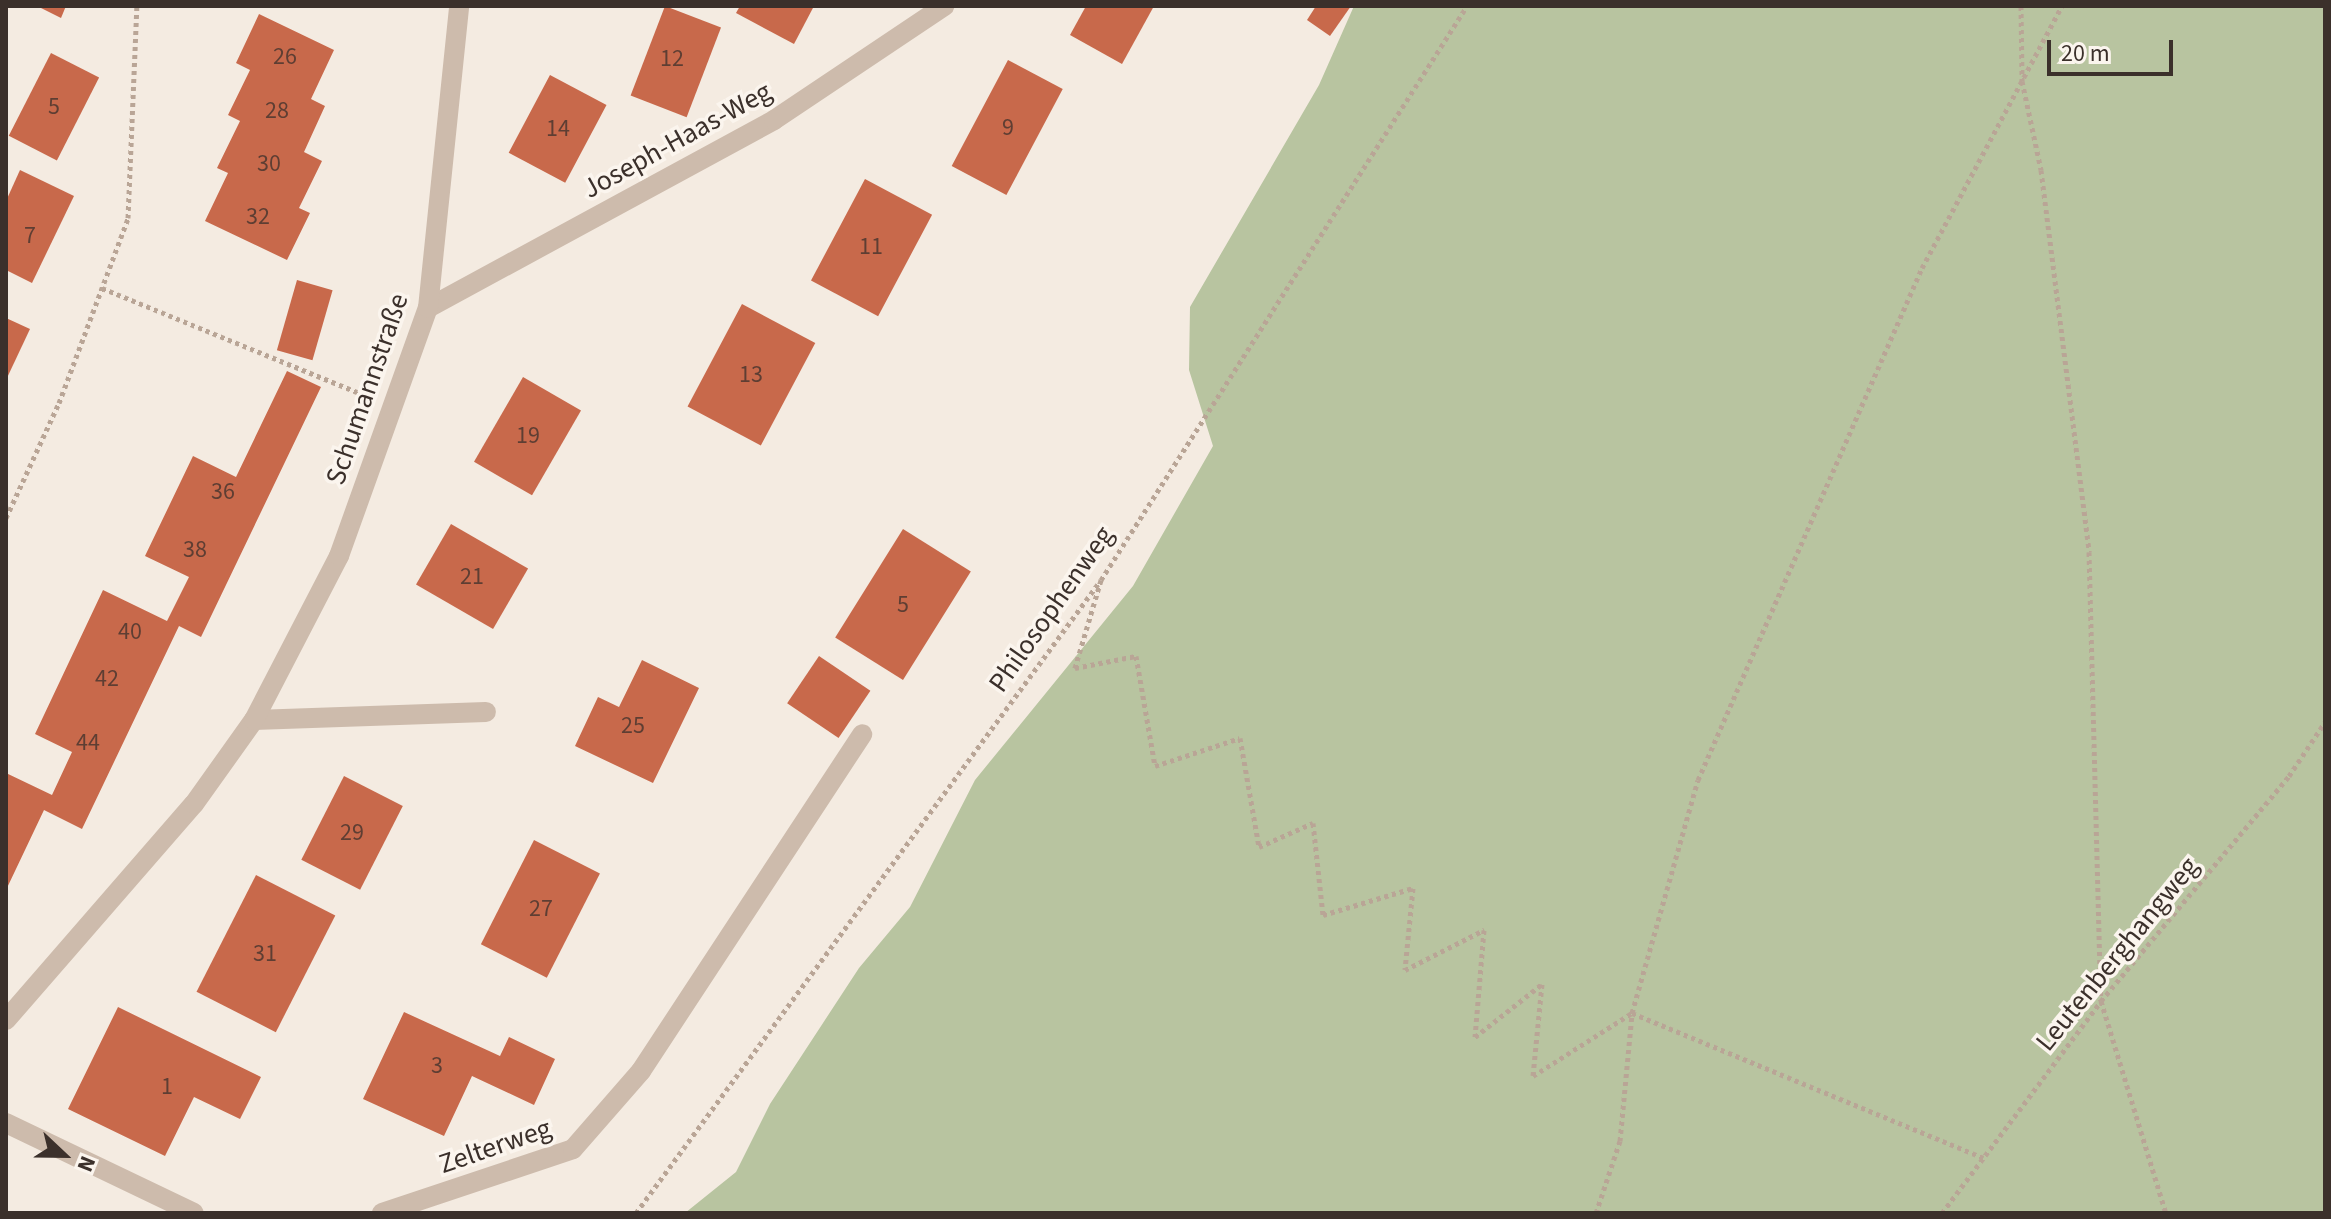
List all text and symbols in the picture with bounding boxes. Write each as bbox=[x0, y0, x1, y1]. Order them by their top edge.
scale bar bbox=[2051, 24, 2177, 74]
text: 20 m bbox=[2061, 36, 2110, 71]
house number: 26 bbox=[273, 43, 297, 71]
house number: 12 bbox=[660, 45, 684, 73]
street label: Joseph-Haas-Weg bbox=[577, 74, 777, 206]
house number: 5 bbox=[48, 93, 60, 121]
house number: 28 bbox=[265, 97, 289, 125]
house number: 9 bbox=[1002, 114, 1014, 142]
house number: 14 bbox=[546, 115, 570, 143]
house number: 30 bbox=[257, 150, 281, 178]
house number: 32 bbox=[246, 203, 270, 231]
house number: 7 bbox=[24, 222, 36, 250]
house number: 11 bbox=[859, 233, 883, 261]
street label: Schumannstraße bbox=[319, 289, 415, 489]
house number: 13 bbox=[739, 361, 763, 389]
house number: 19 bbox=[516, 422, 540, 450]
house number: 36 bbox=[211, 478, 235, 506]
street label: Philosophenweg bbox=[981, 520, 1121, 698]
house number: 38 bbox=[183, 536, 207, 564]
house number: 21 bbox=[460, 563, 484, 591]
house number: 5 bbox=[897, 591, 909, 619]
house number: 40 bbox=[118, 618, 142, 646]
house number: 42 bbox=[95, 665, 119, 693]
house number: 25 bbox=[621, 712, 645, 740]
house number: 44 bbox=[76, 729, 100, 757]
house number: 29 bbox=[340, 819, 364, 847]
street label: Leutenberghangweg bbox=[2028, 850, 2206, 1058]
house number: 27 bbox=[529, 895, 553, 923]
house number: 31 bbox=[253, 940, 277, 968]
house number: 3 bbox=[431, 1052, 443, 1080]
house number: 1 bbox=[161, 1073, 173, 1101]
street label: Zelterweg bbox=[434, 1111, 556, 1181]
north arrow bbox=[24, 1115, 104, 1195]
text: N bbox=[69, 1151, 104, 1177]

